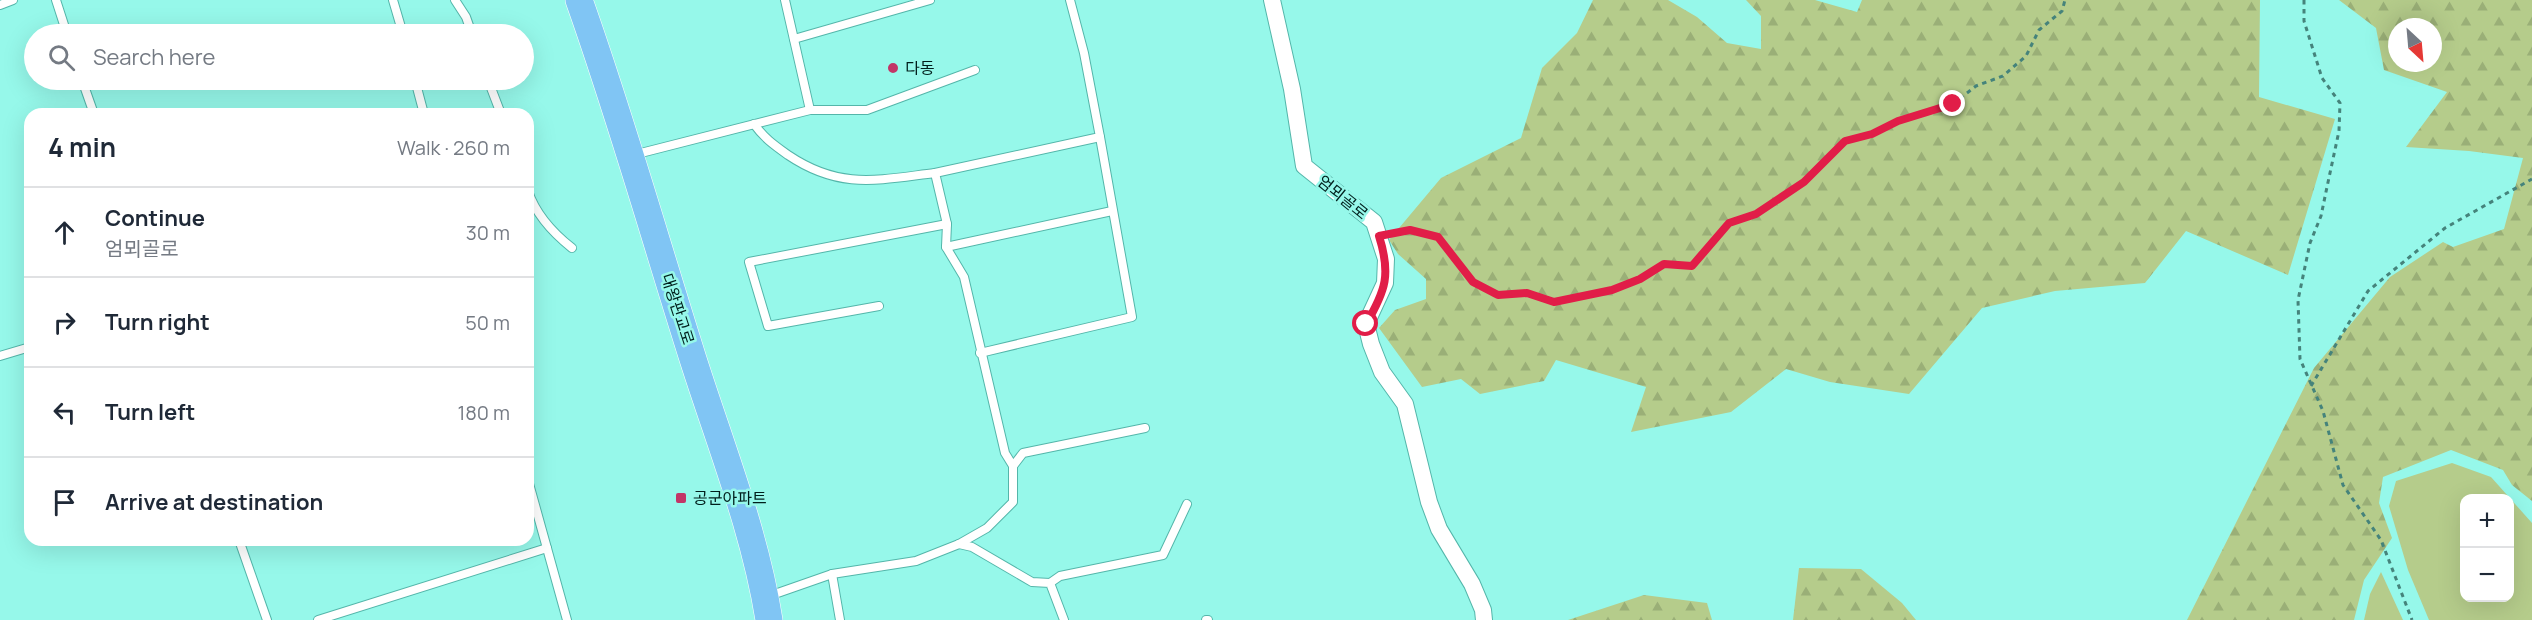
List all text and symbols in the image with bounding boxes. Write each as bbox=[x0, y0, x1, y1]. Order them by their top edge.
north arrow bbox=[2388, 18, 2442, 72]
search box bbox=[24, 24, 534, 90]
icon: search bbox=[45, 41, 78, 74]
text: Search here bbox=[93, 42, 215, 72]
place label: 다동 bbox=[905, 57, 935, 79]
marker: 다동 bbox=[886, 61, 900, 75]
route end bbox=[1939, 90, 1965, 116]
text: 4 min bbox=[48, 129, 116, 165]
text: Walk · 260 m bbox=[397, 134, 510, 161]
street label: 엄뫼골로 bbox=[1313, 170, 1373, 224]
text: Continue bbox=[105, 203, 205, 233]
icon: ahead bbox=[48, 216, 81, 249]
text: 30 m bbox=[466, 219, 510, 246]
text: 엄뫼골로 bbox=[105, 235, 179, 262]
street label: 대왕판교로 bbox=[656, 271, 700, 348]
icon: right bbox=[48, 306, 81, 339]
text: Turn right bbox=[105, 307, 210, 337]
text: 50 m bbox=[465, 309, 510, 336]
route start bbox=[1352, 310, 1378, 336]
icon: left bbox=[48, 396, 81, 429]
text: Turn left bbox=[105, 397, 195, 427]
text: 180 m bbox=[457, 399, 510, 426]
icon: arrive bbox=[48, 486, 81, 519]
text: Arrive at destination bbox=[105, 487, 323, 517]
place label: 공군아파트 bbox=[693, 487, 767, 509]
marker: 공군아파트 bbox=[674, 491, 688, 505]
map controls bbox=[2460, 494, 2514, 602]
button: + bbox=[2460, 494, 2514, 548]
button: − bbox=[2460, 548, 2514, 602]

